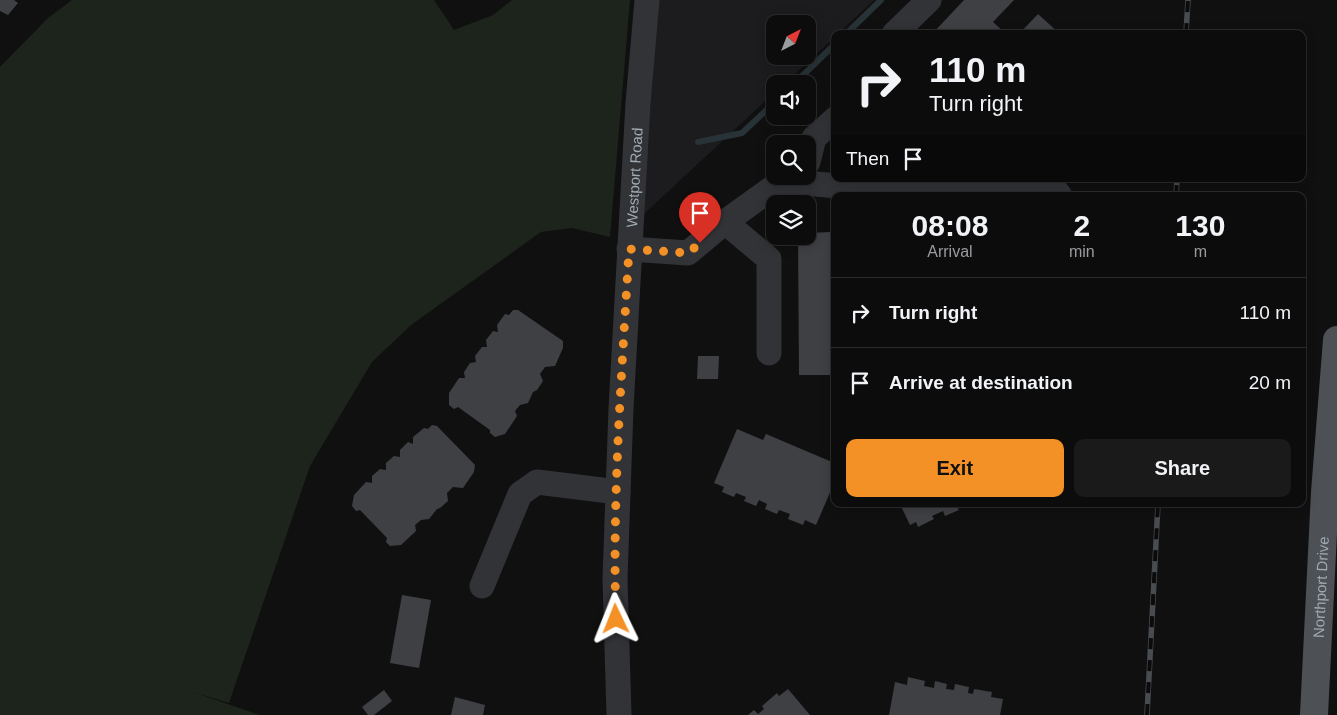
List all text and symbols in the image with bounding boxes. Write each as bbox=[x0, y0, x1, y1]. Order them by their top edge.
north arrow bbox=[766, 15, 816, 65]
map controls bbox=[766, 15, 816, 245]
icon: right bbox=[846, 50, 911, 115]
text: 110 m bbox=[929, 50, 1026, 89]
button: sound bbox=[766, 75, 816, 125]
text: Turn right bbox=[929, 91, 1022, 116]
street label: Westport Road bbox=[623, 127, 645, 228]
button: search bbox=[766, 135, 816, 185]
icon: arrive bbox=[899, 145, 927, 173]
text: Then bbox=[846, 148, 889, 169]
pin bbox=[679, 192, 721, 243]
button: layers bbox=[766, 195, 816, 245]
icon: arrive bbox=[686, 199, 714, 227]
text: 08:08 bbox=[912, 209, 988, 242]
text: 2 bbox=[1073, 209, 1090, 242]
text: 130 bbox=[1175, 209, 1225, 242]
text: Arrival bbox=[927, 243, 973, 260]
text: min bbox=[1069, 243, 1095, 260]
text: m bbox=[1194, 243, 1207, 260]
icon: right bbox=[846, 299, 874, 327]
text: Turn right bbox=[889, 302, 977, 323]
text: 110 m bbox=[1240, 302, 1291, 323]
icon: arrive bbox=[846, 369, 874, 397]
text: Arrive at destination bbox=[889, 372, 1073, 393]
text: 20 m bbox=[1249, 372, 1291, 393]
button: Exit bbox=[846, 439, 1064, 497]
button: Share bbox=[1074, 439, 1291, 497]
street label: Northport Drive bbox=[1309, 536, 1331, 638]
position arrow bbox=[589, 592, 641, 644]

